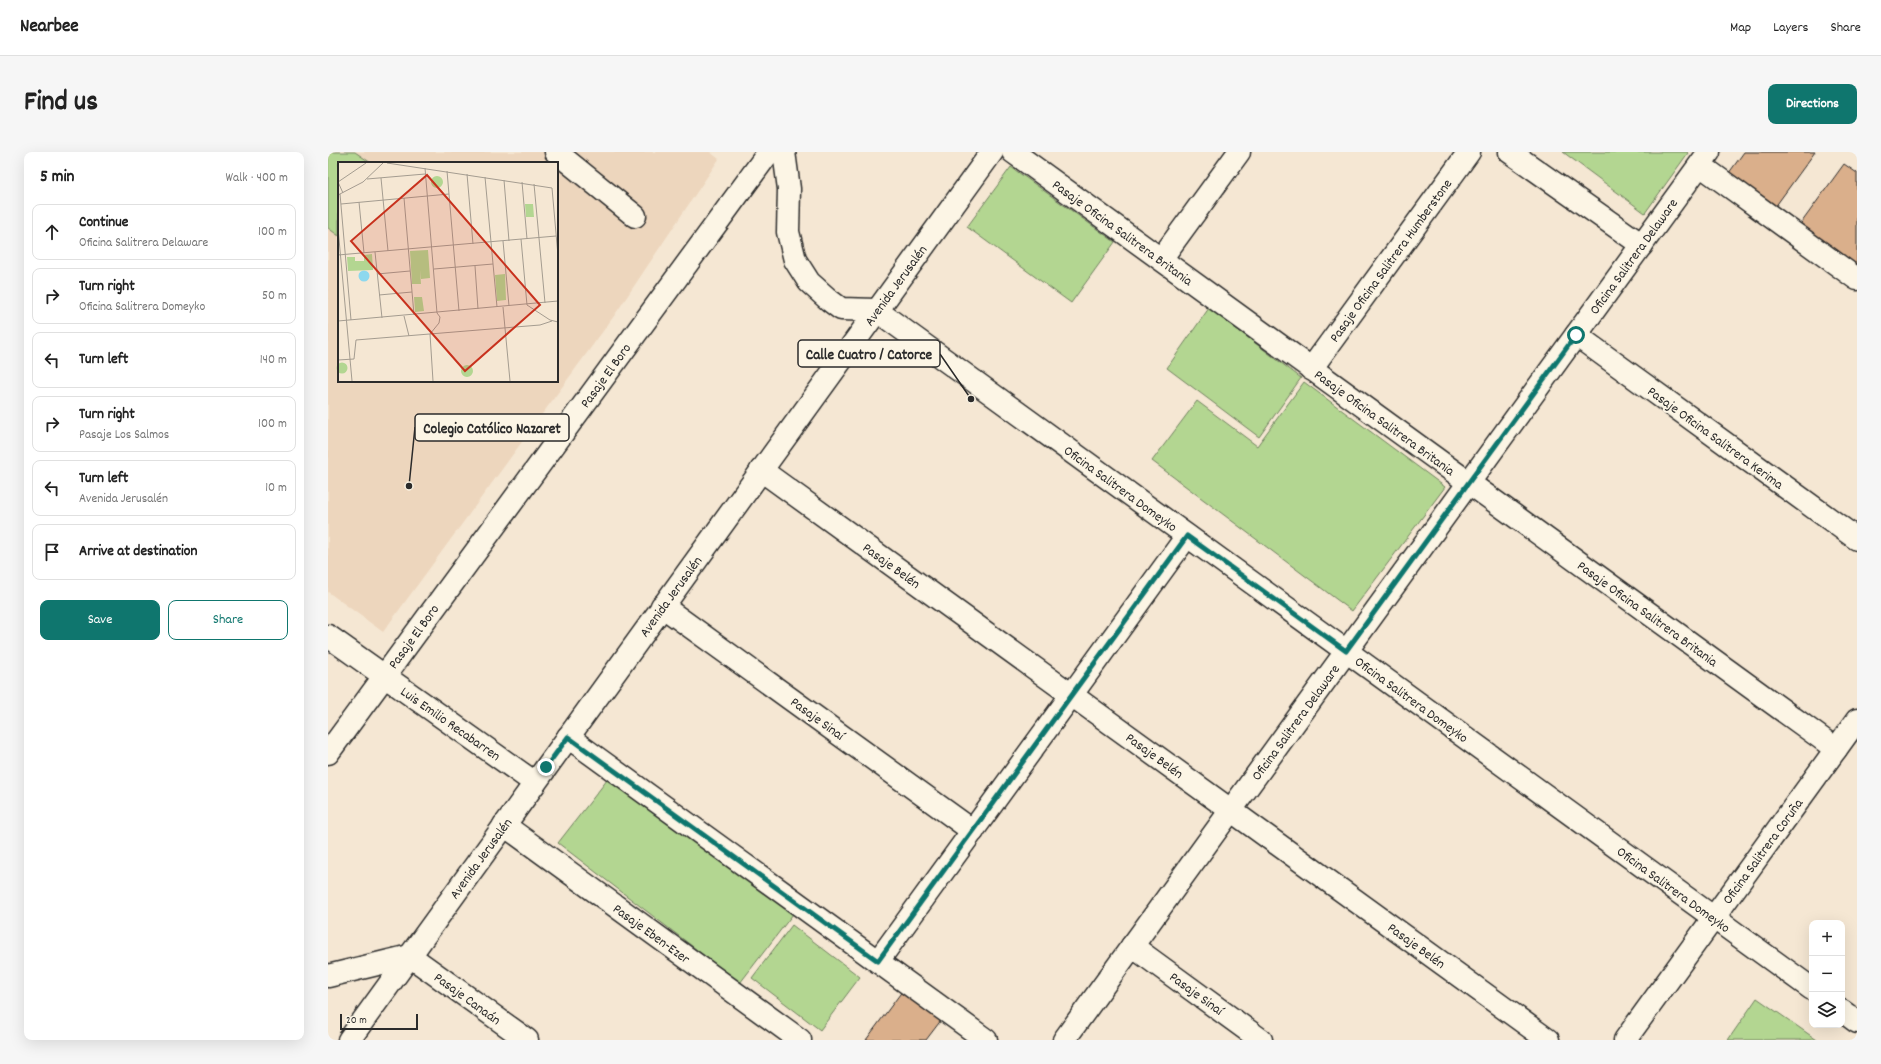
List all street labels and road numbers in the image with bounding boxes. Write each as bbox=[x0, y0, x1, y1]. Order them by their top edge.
street label: Pasaje Oficina Salitrera Humberstone bbox=[1325, 175, 1458, 347]
street label: Pasaje Oficina Salitrera Britania bbox=[1048, 176, 1196, 292]
street label: Oficina Salitrera Delaware bbox=[1586, 195, 1684, 319]
street label: Avenida Jerusalén bbox=[860, 242, 933, 331]
street label: Pasaje El Boro bbox=[576, 340, 637, 413]
street label: Pasaje Oficina Salitrera Britania bbox=[1310, 366, 1458, 482]
street label: Pasaje Oficina Salitrera Kerima bbox=[1643, 382, 1787, 495]
street label: Oficina Salitrera Domeyko bbox=[1059, 442, 1181, 538]
street label: Pasaje Belén bbox=[858, 539, 924, 594]
street label: Avenida Jerusalén bbox=[635, 553, 708, 642]
street label: Pasaje Oficina Salitrera Britania bbox=[1573, 557, 1721, 673]
street label: Pasaje El Boro bbox=[384, 601, 445, 674]
street label: Oficina Salitrera Domeyko bbox=[1350, 653, 1472, 749]
street label: Oficina Salitrera Delaware bbox=[1248, 661, 1346, 785]
street label: Luis Emilio Recabarren bbox=[396, 683, 504, 767]
street label: Pasaje Sinaí bbox=[786, 693, 849, 747]
street label: Pasaje Belén bbox=[1121, 729, 1187, 784]
street label: Oficina Salitrera Coruña bbox=[1718, 795, 1809, 909]
street label: Avenida Jerusalén bbox=[445, 815, 518, 904]
street label: Oficina Salitrera Domeyko bbox=[1612, 843, 1734, 939]
street label: Pasaje Eben-Ezer bbox=[608, 900, 694, 970]
street label: Pasaje Belén bbox=[1383, 919, 1449, 974]
street label: Pasaje Canaán bbox=[429, 968, 504, 1031]
street label: Pasaje Sinaí bbox=[1165, 968, 1228, 1022]

